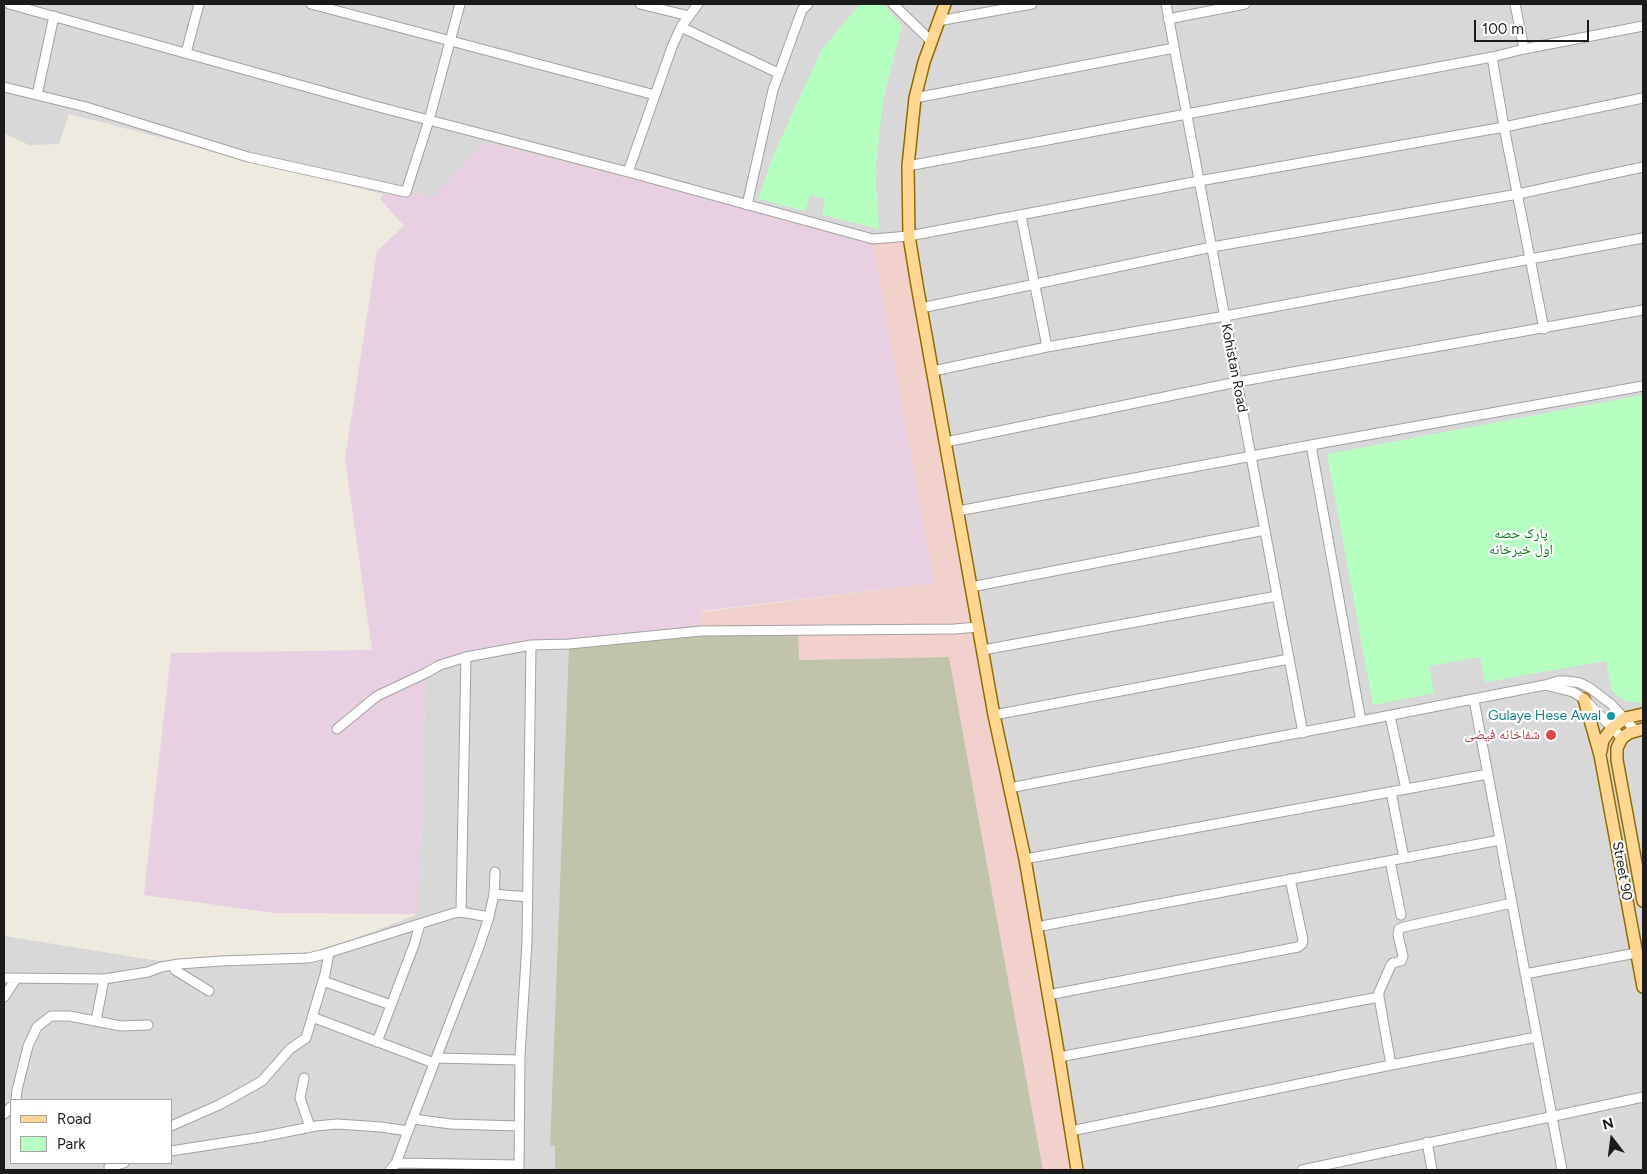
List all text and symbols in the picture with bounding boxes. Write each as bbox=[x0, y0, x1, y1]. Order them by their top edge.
scale bar bbox=[1477, 10, 1592, 42]
text: 100 m bbox=[1482, 20, 1524, 38]
street label: Kohistan Road bbox=[1217, 322, 1251, 414]
park label: پارک حصه اول خیرخانه bbox=[1489, 526, 1553, 558]
place label: Gulaye Hese Awal bbox=[1488, 708, 1601, 724]
marker: Gulaye Hese Awal bbox=[1605, 710, 1617, 722]
place label: شفاخانه فیضی bbox=[1464, 727, 1540, 743]
marker: شفاخانه فیضی bbox=[1544, 728, 1558, 742]
street label: Street 90 bbox=[1609, 840, 1635, 902]
legend bbox=[10, 1099, 172, 1164]
text: Road bbox=[57, 1110, 92, 1128]
north arrow bbox=[1587, 1114, 1637, 1164]
text: N bbox=[1601, 1114, 1615, 1134]
text: Park bbox=[57, 1135, 86, 1153]

